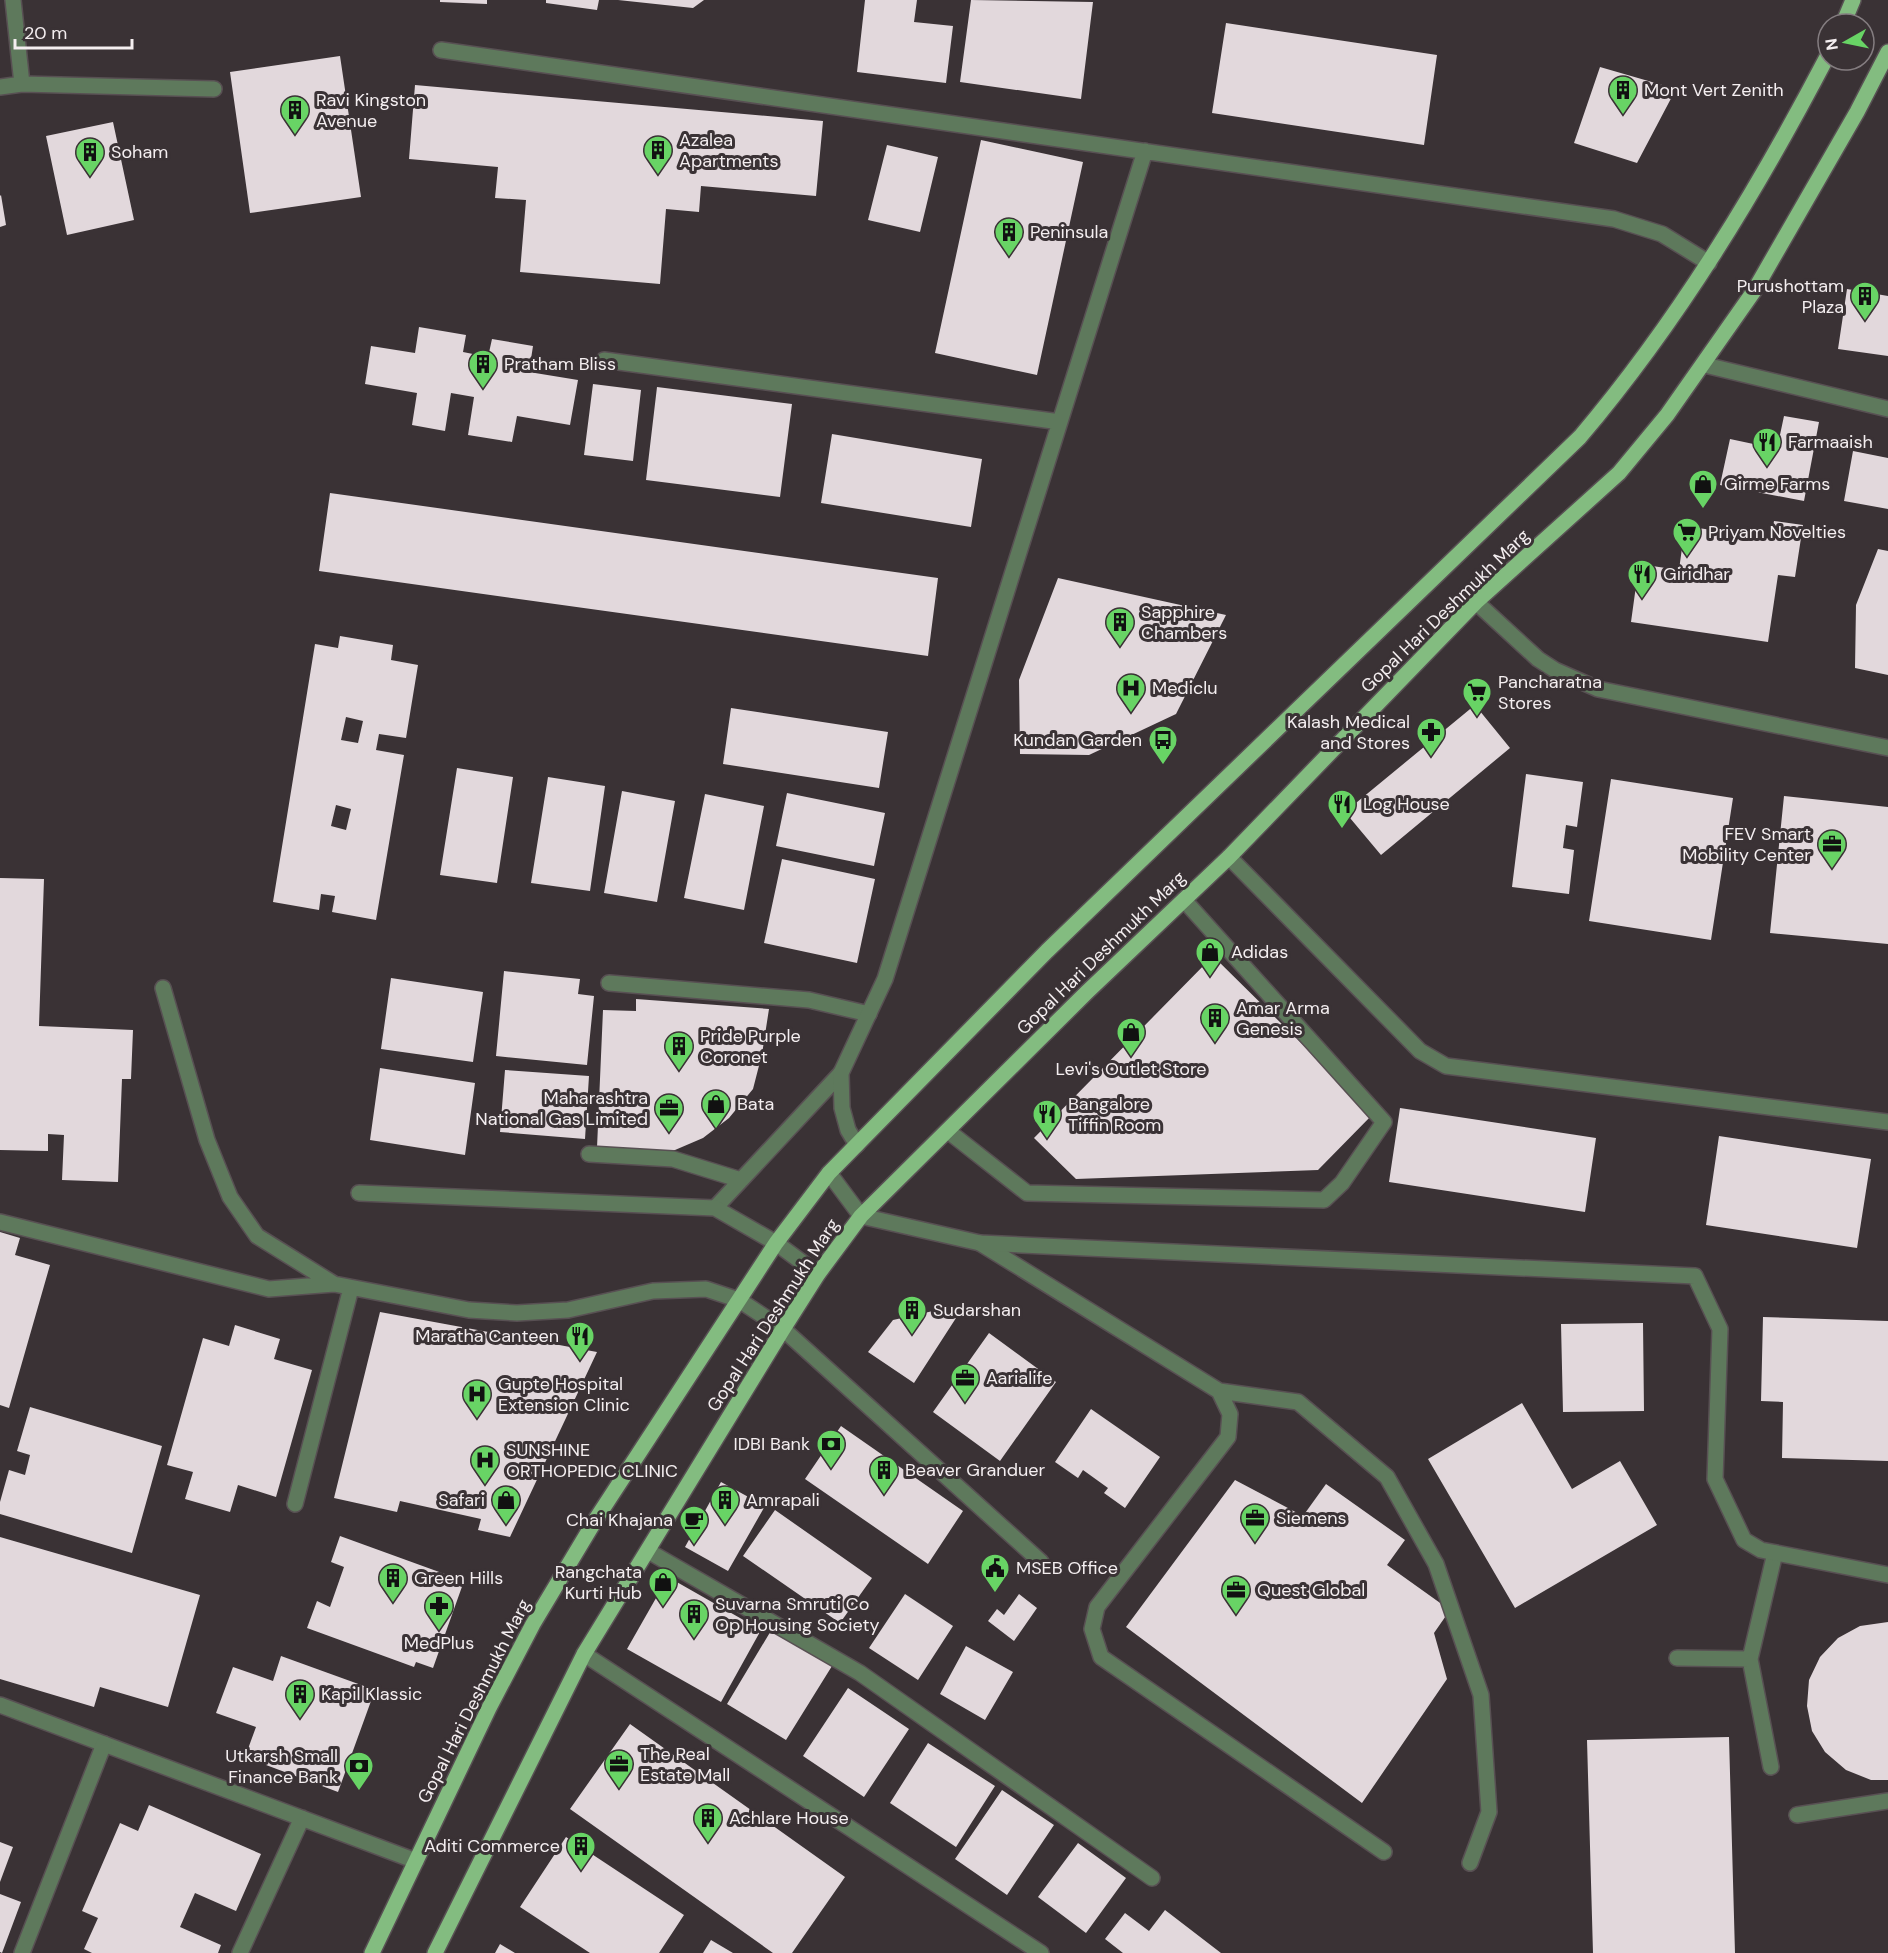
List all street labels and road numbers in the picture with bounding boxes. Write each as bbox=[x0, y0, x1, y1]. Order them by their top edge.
street label: Gopal Hari Deshmukh Marg bbox=[1355, 524, 1535, 698]
street label: Gopal Hari Deshmukh Marg bbox=[1011, 866, 1191, 1040]
street label: Gopal Hari Deshmukh Marg bbox=[701, 1214, 845, 1416]
street label: Gopal Hari Deshmukh Marg bbox=[412, 1595, 536, 1807]

